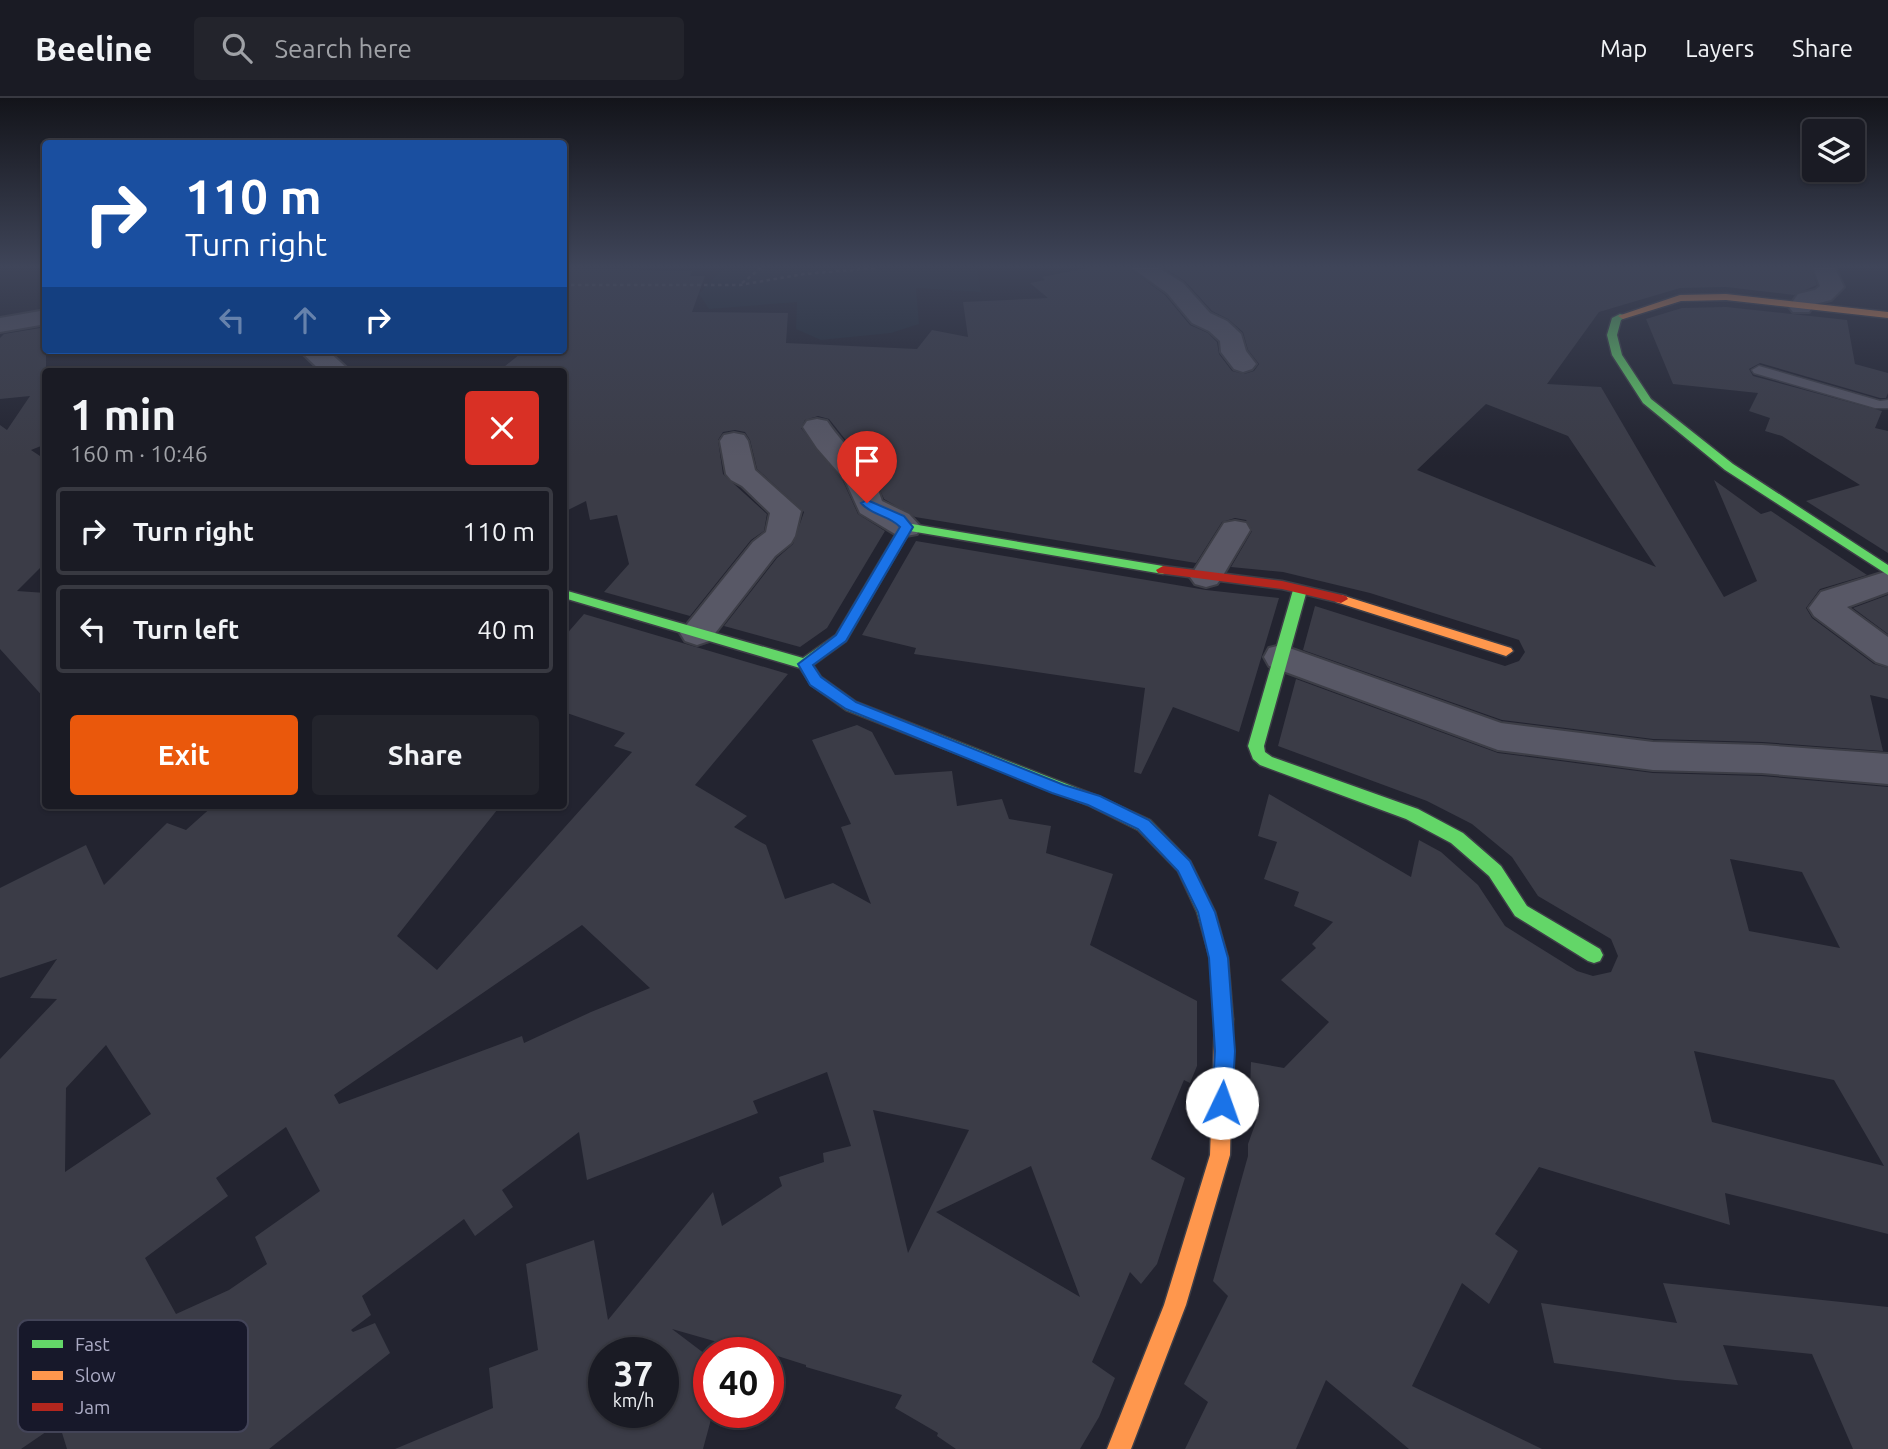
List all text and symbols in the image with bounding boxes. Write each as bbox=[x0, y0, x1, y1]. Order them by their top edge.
search box bbox=[194, 17, 684, 80]
icon: search bbox=[218, 29, 256, 67]
text: Beeline bbox=[35, 30, 152, 67]
text: Search here bbox=[274, 34, 412, 63]
text: Map bbox=[1600, 35, 1647, 62]
text: Layers bbox=[1685, 35, 1754, 62]
text: Share bbox=[1792, 35, 1853, 62]
map controls bbox=[1802, 119, 1865, 182]
button: layers bbox=[1802, 119, 1865, 182]
icon: right bbox=[70, 168, 161, 259]
text: 110 m bbox=[185, 168, 322, 223]
text: Turn right bbox=[185, 226, 327, 262]
icon: left bbox=[213, 301, 251, 339]
icon: ahead bbox=[286, 301, 324, 339]
icon: right bbox=[359, 301, 397, 339]
text: 1 min bbox=[70, 391, 176, 438]
button: close bbox=[465, 391, 539, 465]
pin bbox=[837, 431, 897, 503]
text: 160 m · 10:46 bbox=[70, 441, 208, 466]
icon: arrive bbox=[848, 442, 886, 480]
icon: right bbox=[74, 512, 112, 550]
text: Turn right bbox=[133, 517, 254, 546]
text: 110 m bbox=[463, 517, 535, 546]
icon: left bbox=[74, 610, 112, 648]
text: Turn left bbox=[133, 615, 239, 644]
text: 40 m bbox=[477, 615, 535, 644]
button: Exit bbox=[70, 715, 298, 795]
button: Share bbox=[312, 715, 539, 795]
position arrow bbox=[1185, 1066, 1259, 1140]
legend bbox=[18, 1320, 248, 1432]
text: Fast bbox=[75, 1333, 110, 1355]
speed limit sign: 40 bbox=[693, 1337, 784, 1428]
text: 37 bbox=[614, 1353, 653, 1393]
text: Slow bbox=[75, 1364, 116, 1386]
text: km/h bbox=[613, 1390, 654, 1410]
text: Jam bbox=[75, 1396, 111, 1418]

